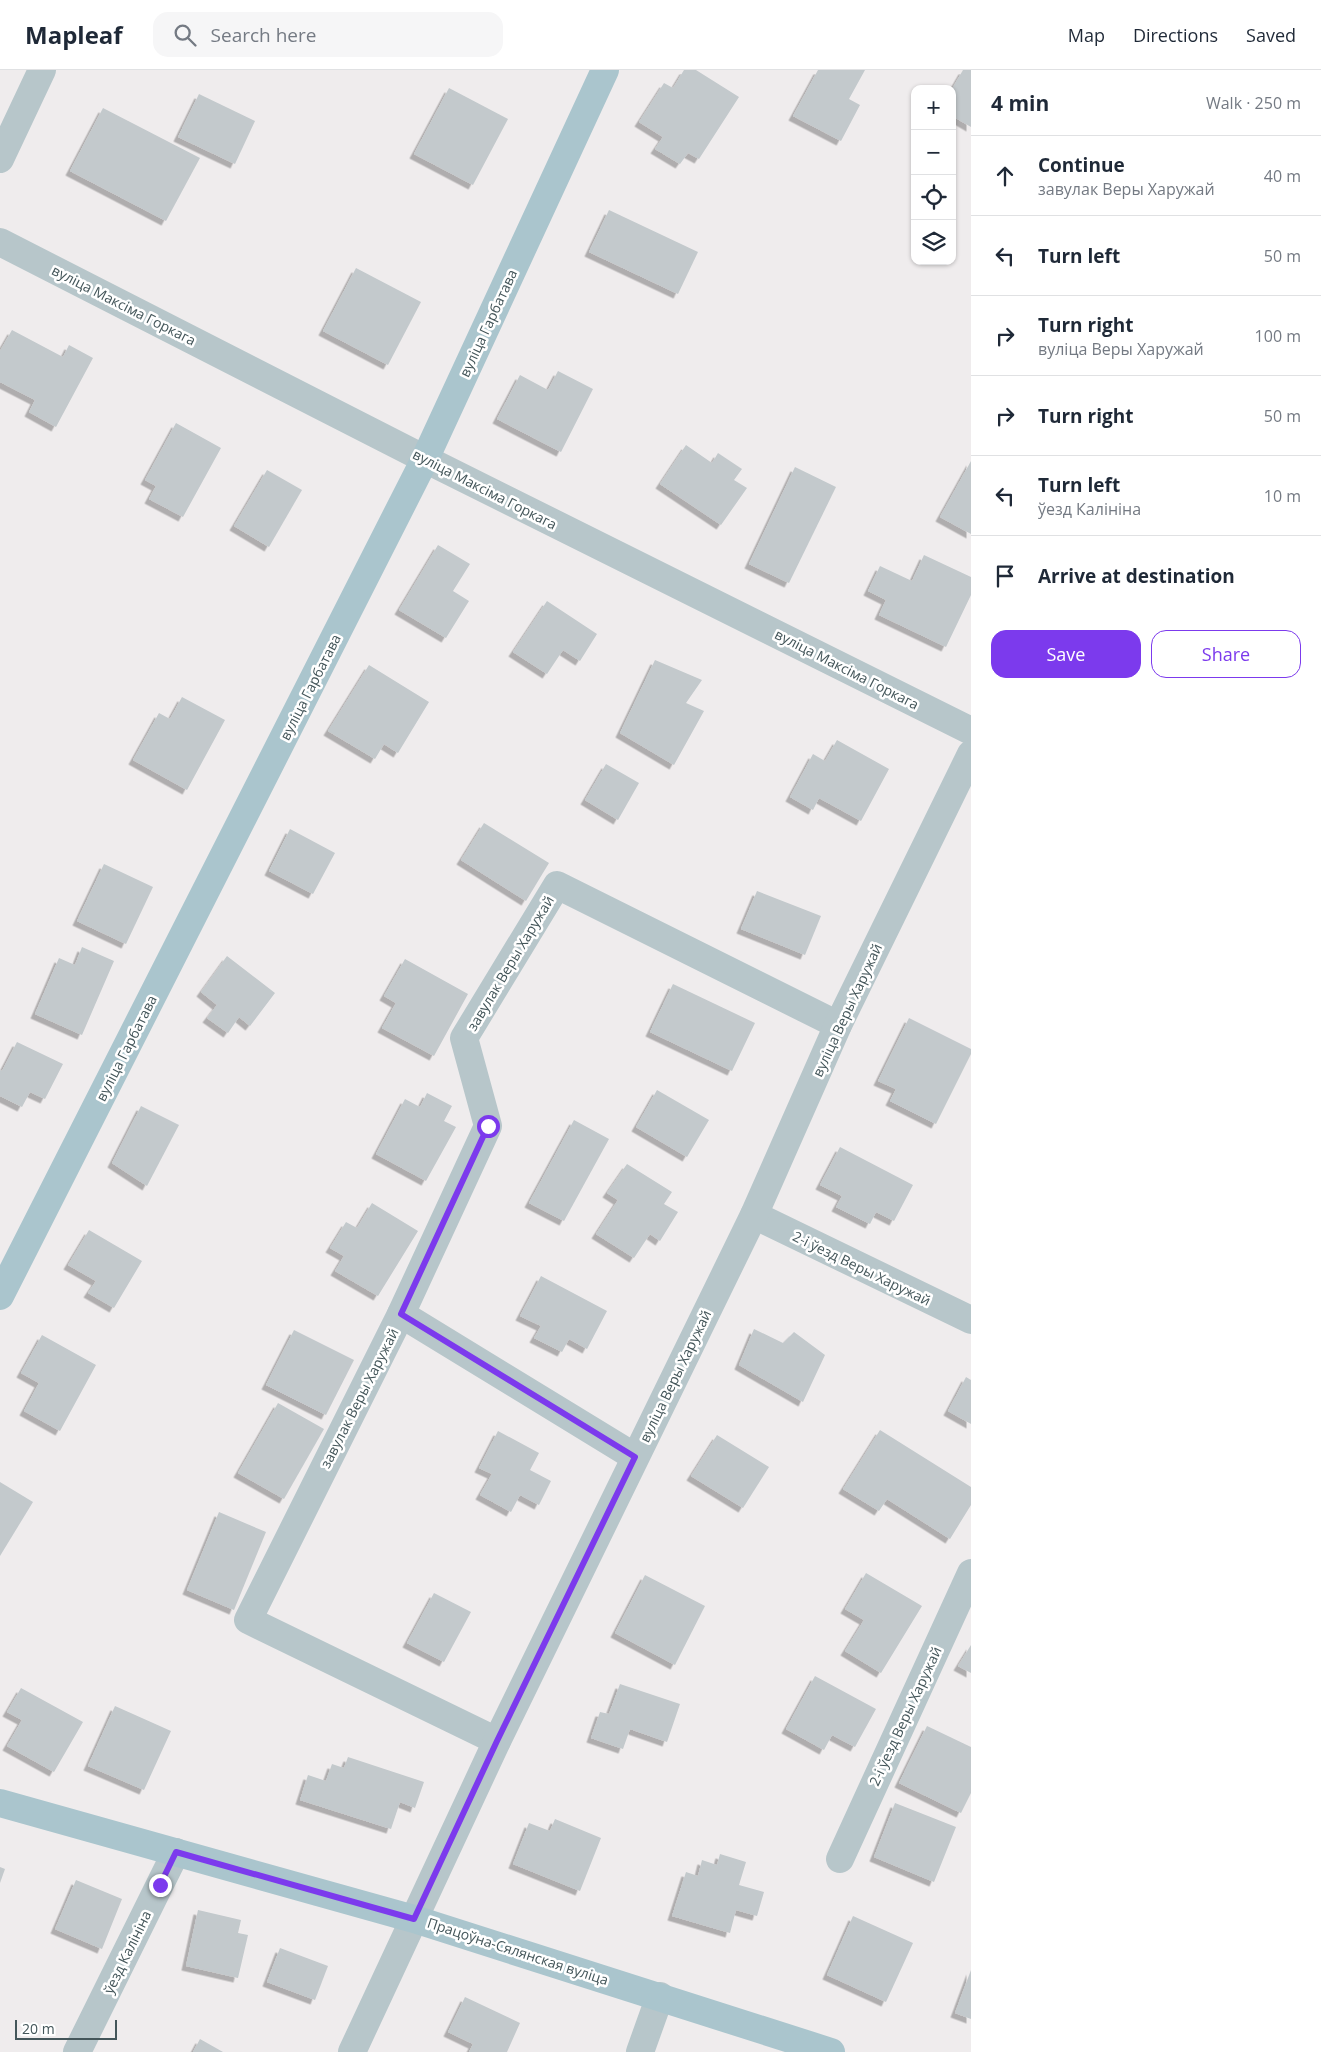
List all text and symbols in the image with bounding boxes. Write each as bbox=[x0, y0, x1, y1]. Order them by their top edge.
search box bbox=[153, 12, 503, 57]
text: Mapleaf bbox=[25, 18, 123, 51]
icon: search bbox=[171, 21, 199, 49]
text: Search here bbox=[211, 22, 316, 48]
text: Map bbox=[1068, 23, 1105, 47]
text: Directions bbox=[1133, 23, 1218, 47]
text: Saved bbox=[1246, 23, 1296, 47]
map controls bbox=[911, 85, 956, 265]
button: + bbox=[911, 85, 956, 130]
text: 4 min bbox=[991, 89, 1049, 117]
text: Walk · 250 m bbox=[1206, 92, 1301, 114]
button: − bbox=[911, 130, 956, 175]
text: Continue bbox=[1038, 152, 1125, 178]
icon: ahead bbox=[991, 162, 1019, 190]
text: 40 m bbox=[1264, 165, 1301, 187]
button: locate bbox=[911, 175, 956, 220]
text: завулак Веры Харужай bbox=[1038, 178, 1215, 200]
button: layers bbox=[911, 220, 956, 265]
icon: left bbox=[991, 242, 1019, 270]
text: Turn left bbox=[1038, 243, 1120, 269]
text: 50 m bbox=[1264, 245, 1301, 267]
street label: вуліца Максіма Горкага bbox=[49, 260, 199, 350]
street label: вуліца Гарбатава bbox=[455, 266, 521, 380]
text: Turn right bbox=[1038, 312, 1133, 338]
icon: right bbox=[991, 322, 1019, 350]
text: 100 m bbox=[1255, 325, 1301, 347]
text: вуліца Веры Харужай bbox=[1038, 338, 1204, 360]
icon: right bbox=[991, 402, 1019, 430]
text: Turn right bbox=[1038, 403, 1133, 429]
text: 50 m bbox=[1264, 405, 1301, 427]
street label: вуліца Максіма Горкага bbox=[410, 444, 560, 534]
text: Turn left bbox=[1038, 472, 1120, 498]
icon: left bbox=[991, 482, 1019, 510]
text: 10 m bbox=[1264, 485, 1301, 507]
text: ўезд Калініна bbox=[1038, 498, 1141, 520]
icon: arrive bbox=[991, 562, 1019, 590]
text: Arrive at destination bbox=[1038, 563, 1235, 589]
street label: вуліца Максіма Горкага bbox=[772, 624, 922, 714]
button: Save bbox=[991, 630, 1141, 678]
button: Share bbox=[1151, 630, 1301, 678]
street label: вуліца Гарбатава bbox=[275, 631, 345, 743]
street label: завулак Веры Харужай bbox=[462, 892, 558, 1034]
street label: вуліца Веры Харужай bbox=[808, 940, 886, 1080]
street label: вуліца Гарбатава bbox=[91, 992, 161, 1104]
route start bbox=[477, 1115, 500, 1138]
street label: 2-і ўезд Веры Харужай bbox=[790, 1226, 934, 1310]
street label: вуліца Веры Харужай bbox=[635, 1307, 715, 1445]
street label: завулак Веры Харужай bbox=[315, 1325, 403, 1471]
street label: 2-і ўезд Веры Харужай bbox=[864, 1643, 946, 1789]
route end bbox=[149, 1874, 172, 1897]
street label: ўезд Калініна bbox=[99, 1907, 155, 1997]
street label: Працоўна-Сялянская вуліца bbox=[425, 1913, 611, 1989]
scale bar bbox=[15, 2017, 118, 2040]
text: 20 m bbox=[22, 2019, 55, 2038]

